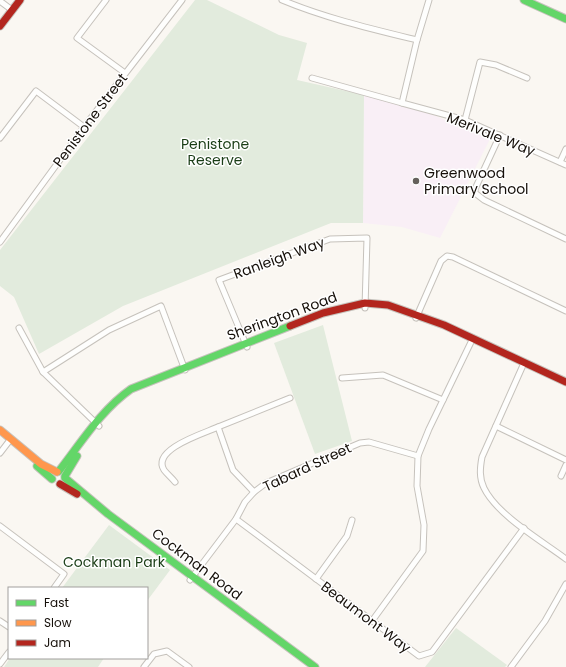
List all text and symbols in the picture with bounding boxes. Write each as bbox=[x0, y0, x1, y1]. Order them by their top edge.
street label: Penistone Street bbox=[48, 69, 132, 171]
street label: Merivale Way bbox=[444, 107, 538, 161]
park label: Penistone Reserve bbox=[181, 134, 249, 170]
place label: Greenwood Primary School bbox=[424, 163, 529, 199]
marker: Greenwood Primary School bbox=[411, 176, 421, 186]
street label: Ranleigh Way bbox=[231, 232, 327, 284]
street label: Sherington Road bbox=[224, 287, 340, 345]
street label: Tabard Street bbox=[260, 438, 354, 496]
street label: Cockman Road bbox=[148, 523, 246, 605]
park label: Cockman Park bbox=[63, 552, 166, 572]
street label: Beaumont Way bbox=[317, 577, 415, 658]
legend bbox=[8, 587, 148, 659]
text: Fast bbox=[44, 594, 69, 611]
text: Slow bbox=[44, 614, 72, 631]
text: Jam bbox=[44, 634, 71, 651]

